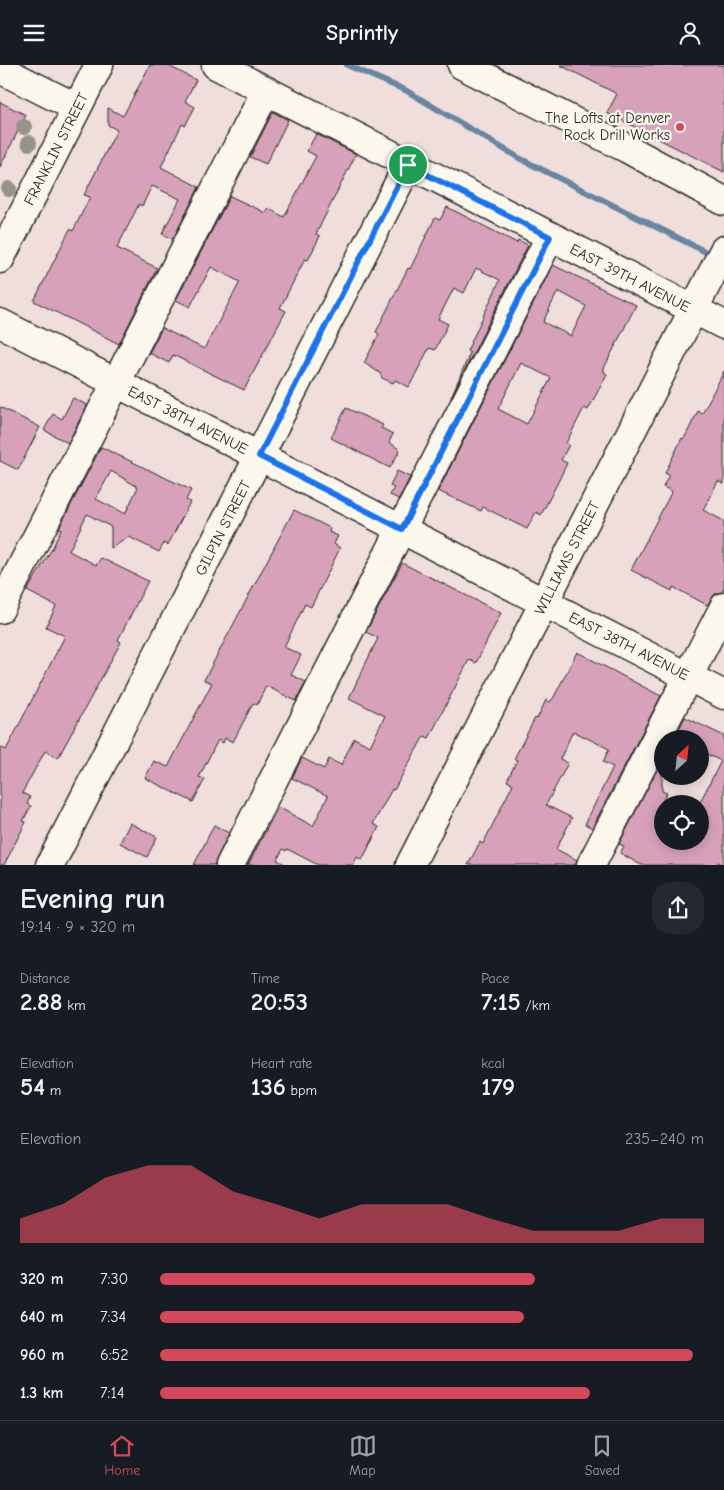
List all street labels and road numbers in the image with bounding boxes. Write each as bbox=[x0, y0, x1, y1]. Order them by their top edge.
street label: FRANKLIN STREET bbox=[20, 90, 92, 208]
street label: EAST 39TH AVENUE bbox=[567, 240, 693, 316]
street label: EAST 38TH AVENUE bbox=[125, 382, 251, 458]
street label: GILPIN STREET bbox=[191, 477, 255, 579]
street label: WILLIAMS STREET bbox=[531, 498, 604, 618]
street label: EAST 38TH AVENUE bbox=[566, 608, 692, 684]

